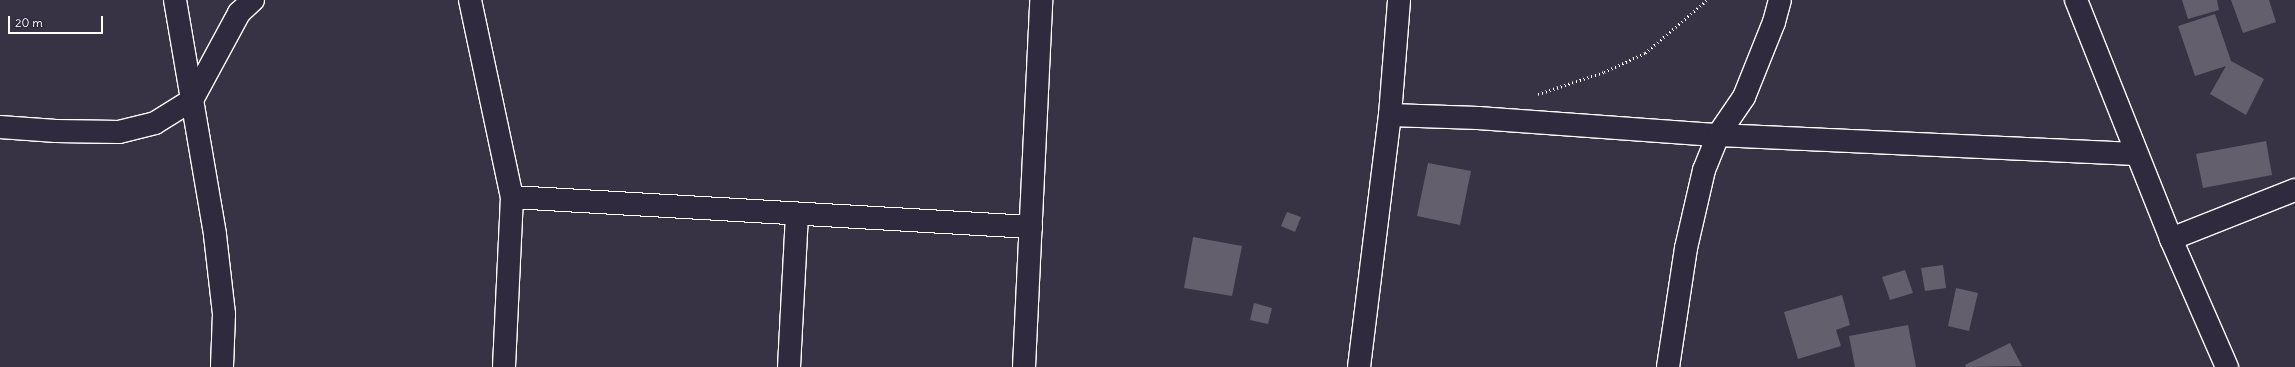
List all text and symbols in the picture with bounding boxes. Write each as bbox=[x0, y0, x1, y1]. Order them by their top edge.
scale bar bbox=[10, 8, 105, 34]
text: 20 m bbox=[15, 15, 43, 30]

